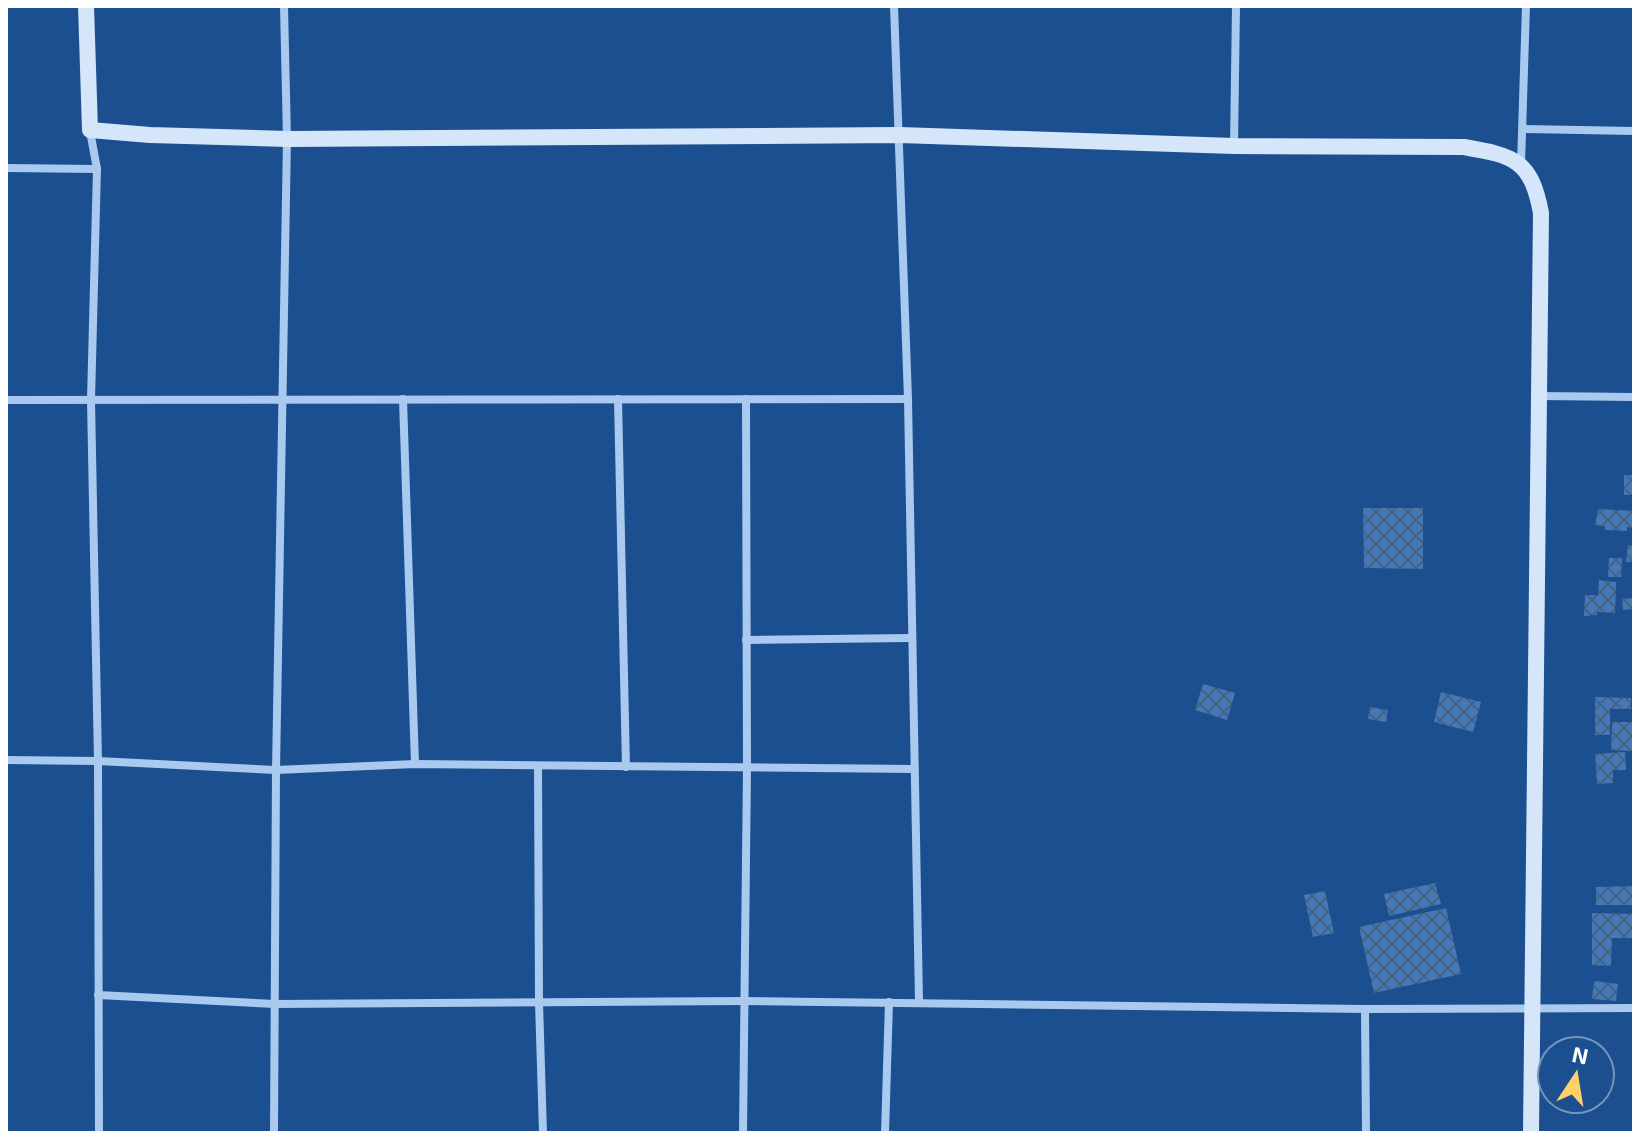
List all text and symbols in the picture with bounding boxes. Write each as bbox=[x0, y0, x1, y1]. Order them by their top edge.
north arrow bbox=[1536, 1035, 1616, 1115]
text: N bbox=[1570, 1040, 1591, 1069]

